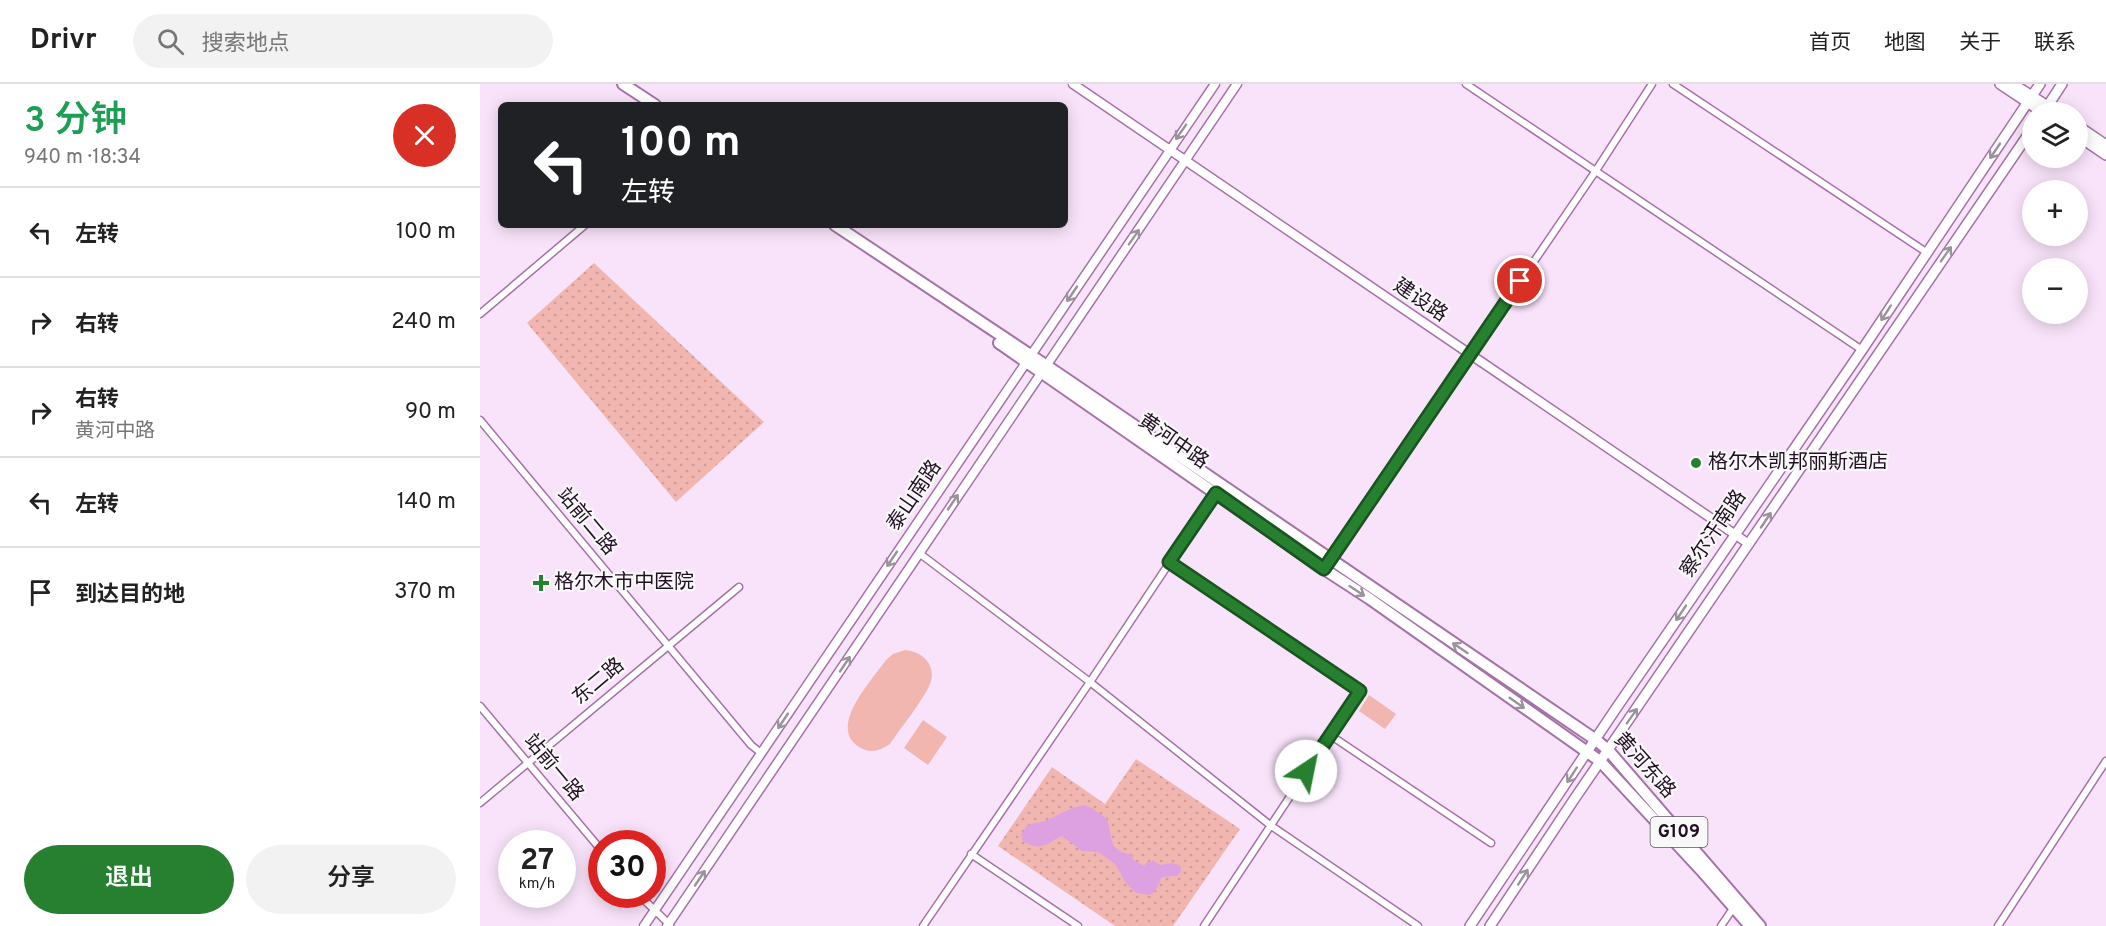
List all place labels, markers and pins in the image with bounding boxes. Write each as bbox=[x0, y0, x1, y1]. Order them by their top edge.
pin bbox=[1494, 255, 1545, 306]
place label: 格尔木凯邦丽斯酒店 bbox=[1708, 450, 1888, 476]
marker: 格尔木凯邦丽斯酒店 bbox=[1689, 456, 1703, 470]
place label: 格尔木市中医院 bbox=[554, 570, 694, 596]
marker: 格尔木市中医院 bbox=[532, 574, 550, 592]

